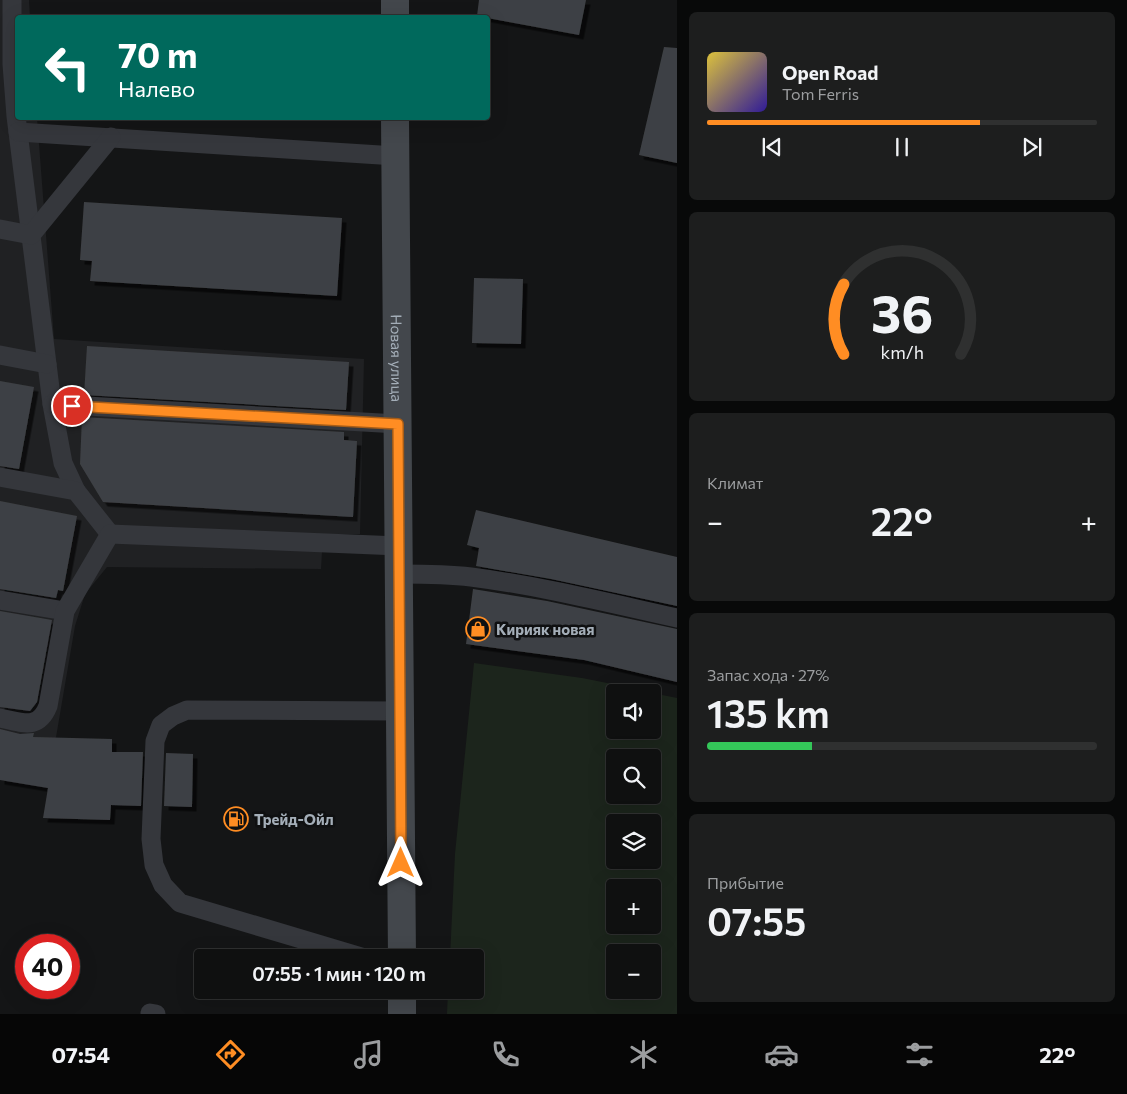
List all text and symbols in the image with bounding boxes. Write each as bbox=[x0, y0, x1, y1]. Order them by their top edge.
text: 70 m bbox=[118, 32, 198, 75]
icon: left bbox=[35, 35, 100, 100]
text: Open Road bbox=[782, 61, 878, 84]
text: Налево bbox=[118, 75, 195, 102]
text: Tom Ferris bbox=[782, 84, 859, 103]
icon: previous bbox=[758, 133, 786, 161]
icon: pause bbox=[888, 133, 916, 161]
icon: next bbox=[1018, 133, 1046, 161]
text: 36 bbox=[871, 280, 933, 344]
street label: Новая улица bbox=[388, 314, 406, 402]
text: km/h bbox=[880, 341, 924, 363]
pin bbox=[51, 385, 93, 427]
icon: arrive bbox=[58, 392, 86, 420]
text: Климат bbox=[707, 473, 763, 492]
text: 22° bbox=[871, 497, 933, 544]
text: − bbox=[707, 504, 723, 538]
text: + bbox=[1081, 504, 1097, 538]
shop icon: Кирияк новая bbox=[465, 616, 491, 642]
place label: Кирияк новая bbox=[496, 620, 594, 638]
text: Запас хода · 27% bbox=[707, 665, 829, 684]
map controls bbox=[606, 684, 661, 999]
button: sound bbox=[606, 684, 661, 739]
text: 135 km bbox=[707, 689, 830, 736]
button: search bbox=[606, 749, 661, 804]
fuel station icon: Трейд-Ойл bbox=[223, 806, 249, 832]
place label: Трейд-Ойл bbox=[254, 810, 334, 828]
button: layers bbox=[606, 814, 661, 869]
position arrow bbox=[374, 836, 426, 888]
text: Прибытие bbox=[707, 873, 784, 892]
button: + bbox=[606, 879, 661, 934]
text: 07:55 bbox=[707, 897, 806, 944]
speed limit sign: 40 bbox=[15, 934, 80, 999]
button: − bbox=[606, 944, 661, 999]
text: 07:55 · 1 мин · 120 m bbox=[252, 962, 426, 985]
icon: directions bbox=[213, 1037, 248, 1072]
icon: music bbox=[351, 1037, 386, 1072]
icon: phone bbox=[488, 1037, 523, 1072]
icon: climate bbox=[626, 1037, 661, 1072]
icon: car bbox=[764, 1037, 799, 1072]
icon: filters bbox=[902, 1037, 937, 1072]
text: 07:54 bbox=[51, 1041, 110, 1068]
text: 22° bbox=[1039, 1041, 1076, 1068]

